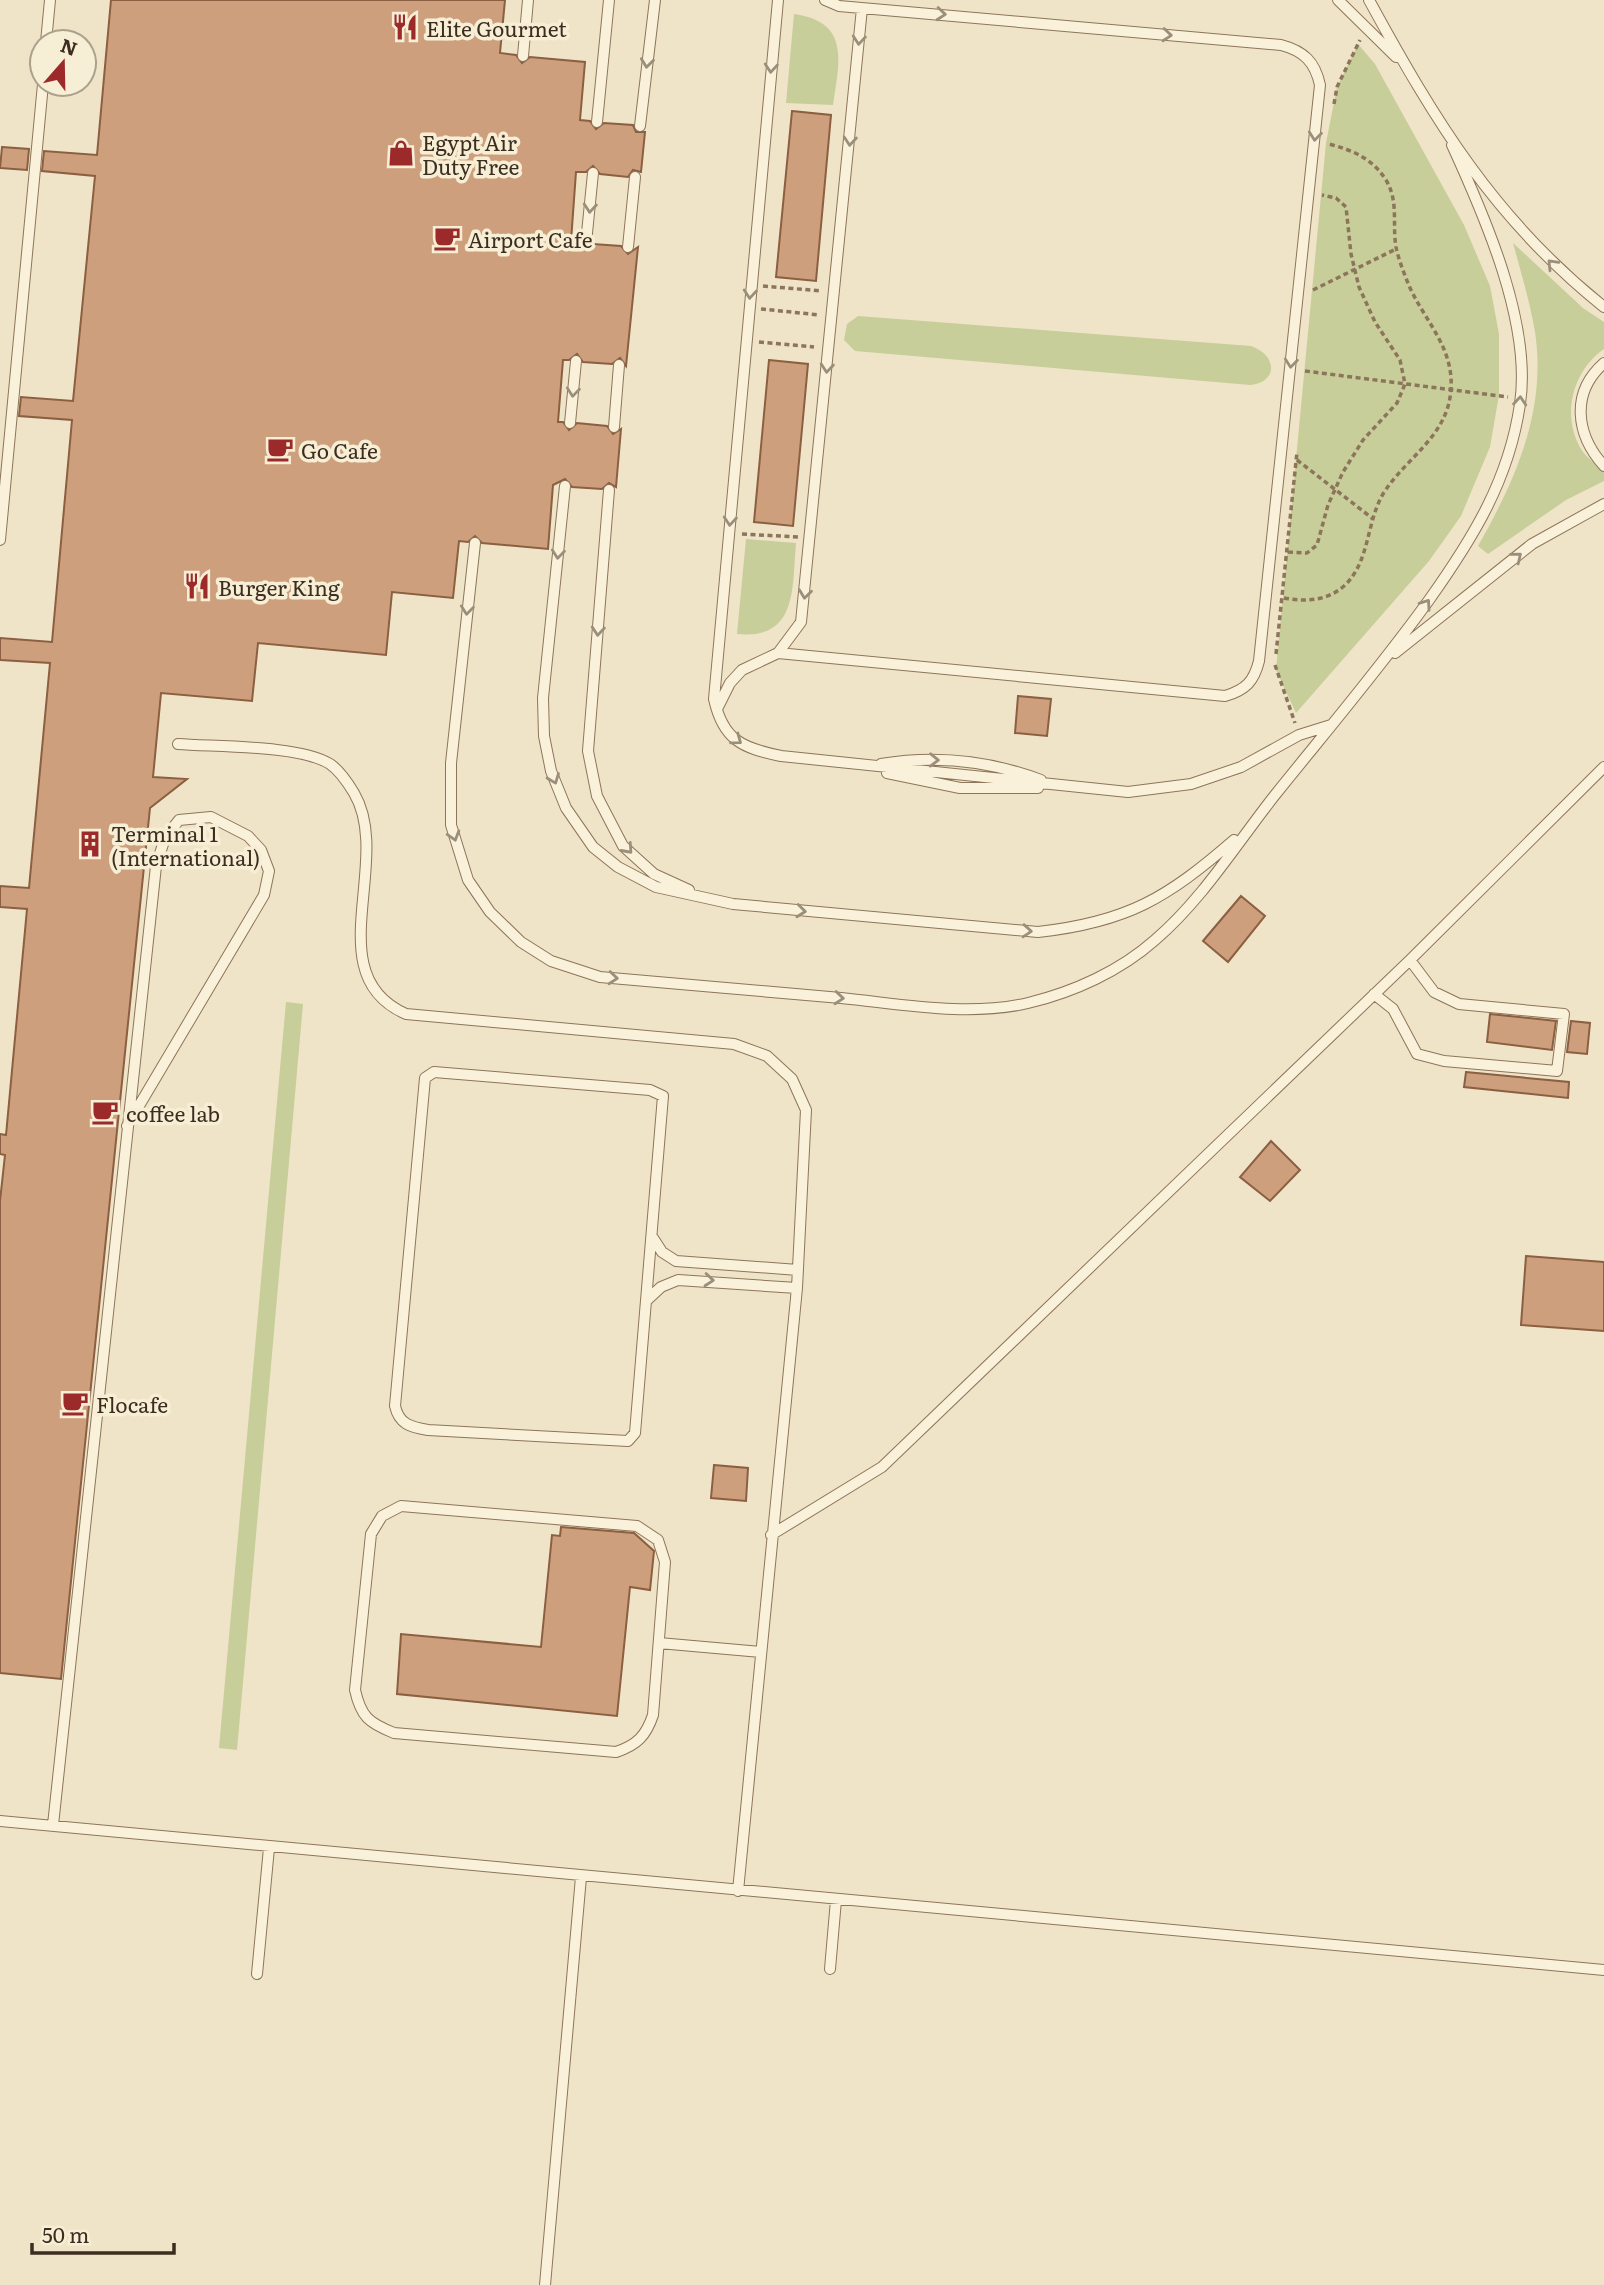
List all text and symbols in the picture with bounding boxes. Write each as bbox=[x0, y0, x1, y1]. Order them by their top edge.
one-way arrow bbox=[935, 7, 946, 22]
restaurant icon: Elite Gourmet bbox=[390, 12, 420, 42]
place label: Elite Gourmet bbox=[426, 12, 567, 43]
one-way arrow bbox=[1161, 27, 1173, 42]
north arrow bbox=[28, 28, 98, 98]
text: N bbox=[57, 30, 81, 62]
one-way arrow bbox=[852, 35, 867, 46]
one-way arrow bbox=[640, 57, 655, 69]
one-way arrow bbox=[764, 63, 779, 74]
place label: Egypt Air Duty Free bbox=[422, 126, 520, 181]
one-way arrow bbox=[1308, 131, 1323, 142]
one-way arrow bbox=[842, 135, 857, 147]
shop icon: Egypt Air Duty Free bbox=[386, 138, 416, 168]
one-way arrow bbox=[583, 203, 598, 214]
cafe icon: Airport Cafe bbox=[432, 223, 462, 253]
place label: Airport Cafe bbox=[468, 223, 593, 254]
one-way arrow bbox=[1547, 259, 1560, 272]
one-way arrow bbox=[743, 289, 758, 300]
one-way arrow bbox=[1284, 357, 1299, 368]
one-way arrow bbox=[820, 362, 835, 373]
one-way arrow bbox=[566, 386, 581, 398]
one-way arrow bbox=[1512, 395, 1527, 406]
cafe icon: Go Cafe bbox=[265, 434, 295, 464]
place label: Go Cafe bbox=[301, 434, 378, 465]
one-way arrow bbox=[723, 516, 738, 527]
one-way arrow bbox=[550, 548, 565, 560]
one-way arrow bbox=[1509, 552, 1521, 565]
restaurant icon: Burger King bbox=[182, 571, 212, 601]
place label: Burger King bbox=[218, 571, 340, 602]
one-way arrow bbox=[797, 588, 812, 600]
one-way arrow bbox=[1418, 599, 1430, 612]
one-way arrow bbox=[460, 605, 475, 616]
one-way arrow bbox=[591, 626, 606, 637]
one-way arrow bbox=[729, 732, 742, 744]
one-way arrow bbox=[929, 752, 940, 768]
one-way arrow bbox=[546, 773, 560, 785]
place label: Terminal 1 (International) bbox=[111, 817, 260, 872]
building icon: Terminal 1 (International) bbox=[75, 829, 105, 859]
one-way arrow bbox=[446, 830, 461, 842]
one-way arrow bbox=[620, 841, 632, 854]
one-way arrow bbox=[795, 903, 807, 918]
one-way arrow bbox=[1022, 924, 1033, 939]
one-way arrow bbox=[607, 970, 618, 985]
one-way arrow bbox=[834, 990, 845, 1005]
cafe icon: coffee lab bbox=[90, 1097, 120, 1127]
place label: coffee lab bbox=[126, 1097, 220, 1128]
one-way arrow bbox=[704, 1272, 715, 1287]
cafe icon: Flocafe bbox=[60, 1388, 90, 1418]
place label: Flocafe bbox=[96, 1388, 168, 1419]
scale bar bbox=[32, 2212, 173, 2256]
text: 50 m bbox=[42, 2218, 89, 2249]

